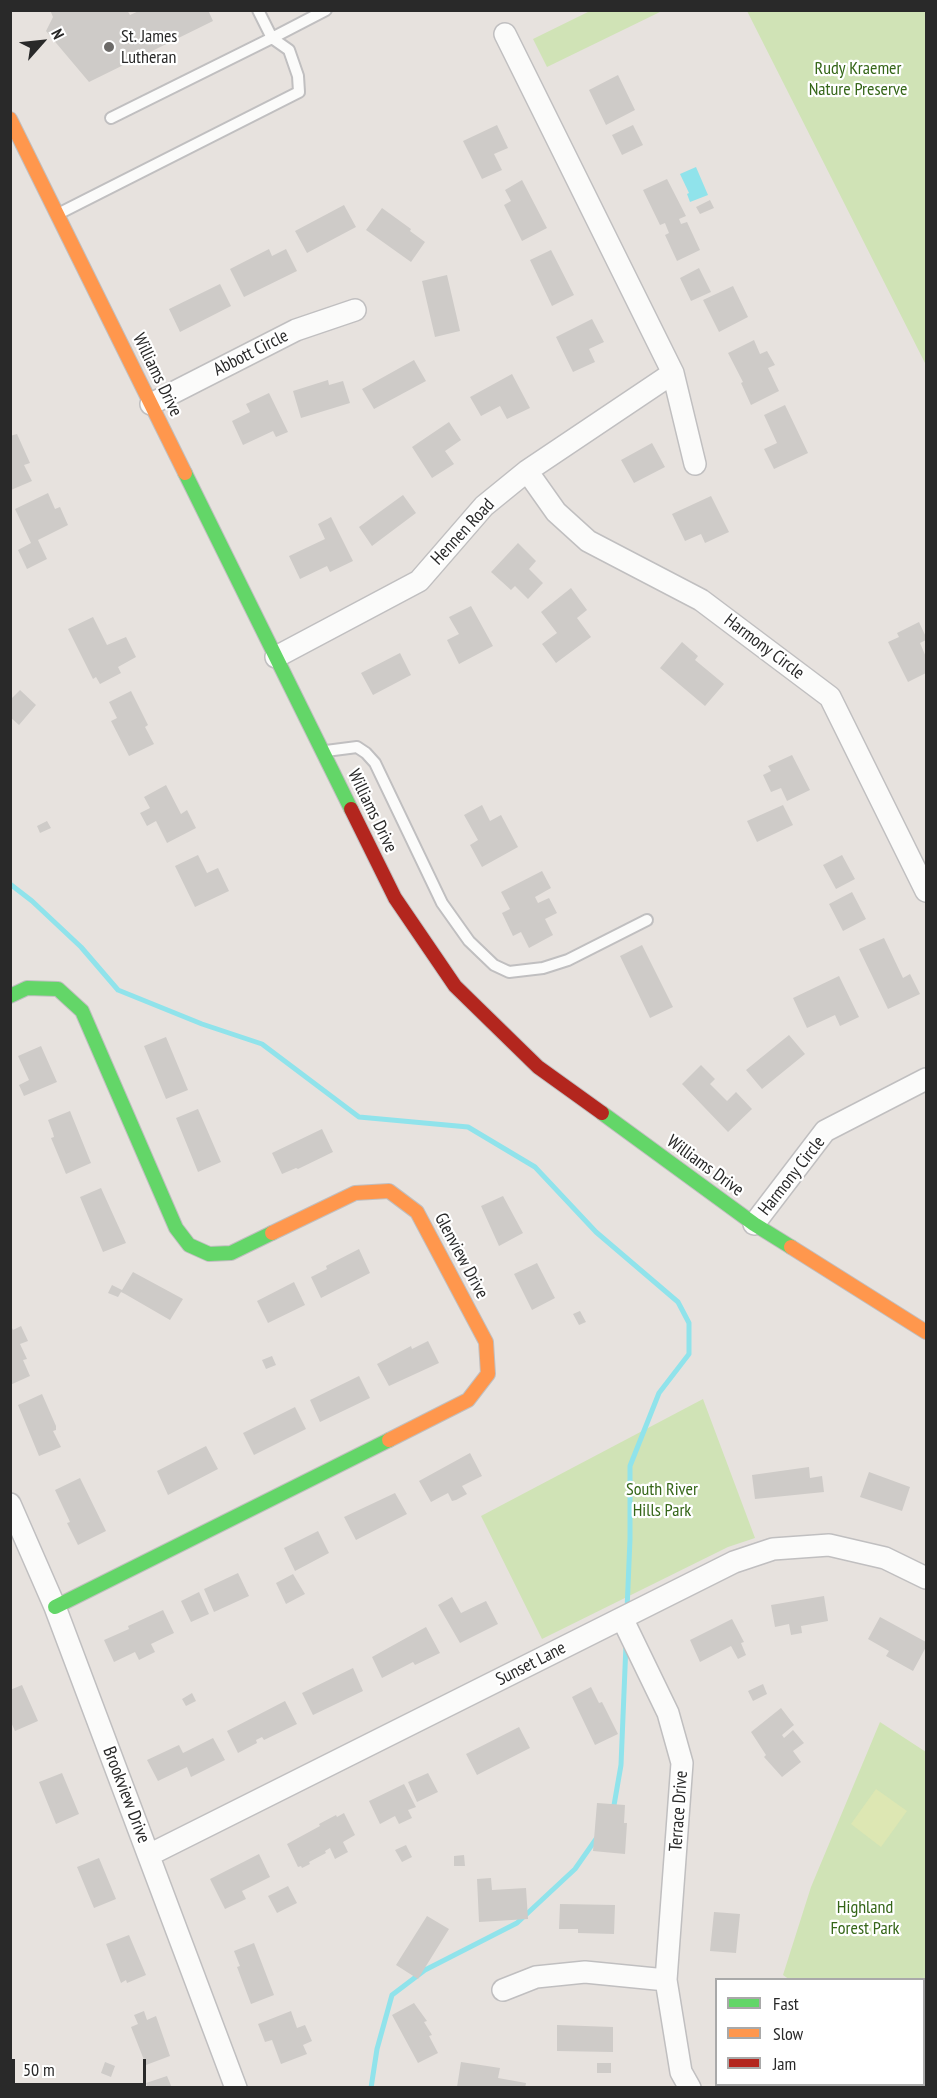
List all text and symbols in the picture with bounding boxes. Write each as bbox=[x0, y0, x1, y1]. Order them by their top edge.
north arrow bbox=[12, 12, 72, 72]
text: N bbox=[47, 25, 69, 42]
place label: St. James Lutheran bbox=[121, 26, 177, 68]
marker: St. James Lutheran bbox=[102, 40, 116, 54]
park label: Rudy Kraemer Nature Preserve bbox=[809, 58, 907, 100]
street label: Abbott Circle bbox=[210, 325, 292, 381]
street label: Williams Drive bbox=[128, 330, 186, 420]
street label: Hennen Road bbox=[427, 494, 499, 570]
street label: Harmony Circle bbox=[720, 610, 808, 684]
street label: Williams Drive bbox=[343, 766, 401, 856]
street label: Williams Drive bbox=[662, 1131, 748, 1201]
street label: Harmony Circle bbox=[754, 1132, 830, 1220]
street label: Glenview Drive bbox=[429, 1210, 493, 1302]
park label: South River Hills Park bbox=[626, 1479, 698, 1522]
street label: Sunset Lane bbox=[492, 1637, 570, 1691]
street label: Brookview Drive bbox=[98, 1744, 154, 1846]
street label: Terrace Drive bbox=[665, 1770, 693, 1852]
park label: Highland Forest Park bbox=[830, 1897, 900, 1940]
legend bbox=[715, 1978, 925, 2086]
text: Fast bbox=[773, 1992, 799, 2015]
text: Slow bbox=[773, 2022, 803, 2045]
scale bar bbox=[15, 2047, 148, 2085]
text: Jam bbox=[773, 2052, 796, 2075]
text: 50 m bbox=[23, 2058, 55, 2081]

